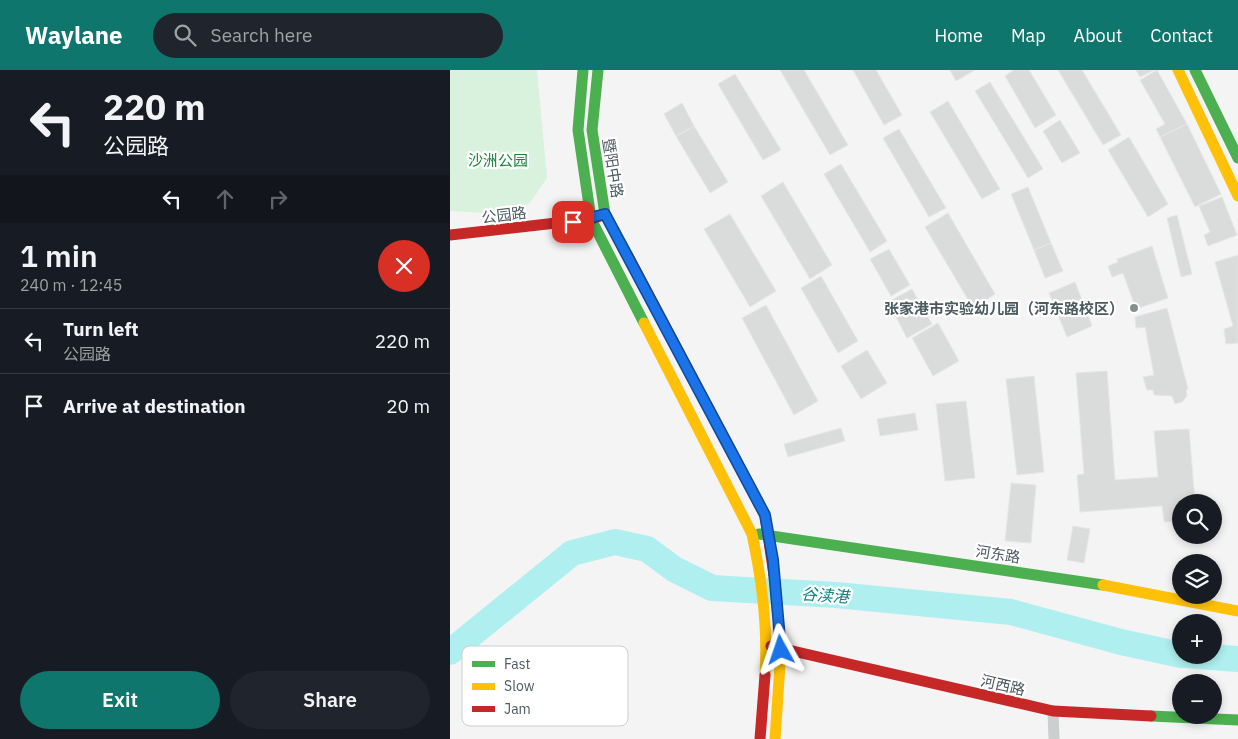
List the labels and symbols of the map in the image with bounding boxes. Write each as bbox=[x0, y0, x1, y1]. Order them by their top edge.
street label: 暨阳中路 bbox=[599, 137, 627, 199]
park label: 沙洲公园 bbox=[468, 151, 528, 170]
pin bbox=[552, 201, 594, 243]
street label: 公园路 bbox=[481, 203, 527, 227]
place label: 张家港市实验幼儿园（河东路校区） bbox=[884, 299, 1124, 318]
marker: 张家港市实验幼儿园（河东路校区） bbox=[1128, 302, 1140, 314]
street label: 河东路 bbox=[974, 541, 1022, 567]
water label: 谷渎港 bbox=[800, 583, 852, 607]
position arrow bbox=[754, 623, 806, 675]
legend bbox=[462, 646, 628, 726]
text: Fast bbox=[504, 655, 530, 673]
street label: 河西路 bbox=[979, 671, 1027, 699]
text: Slow bbox=[504, 677, 535, 695]
text: Jam bbox=[504, 700, 531, 718]

